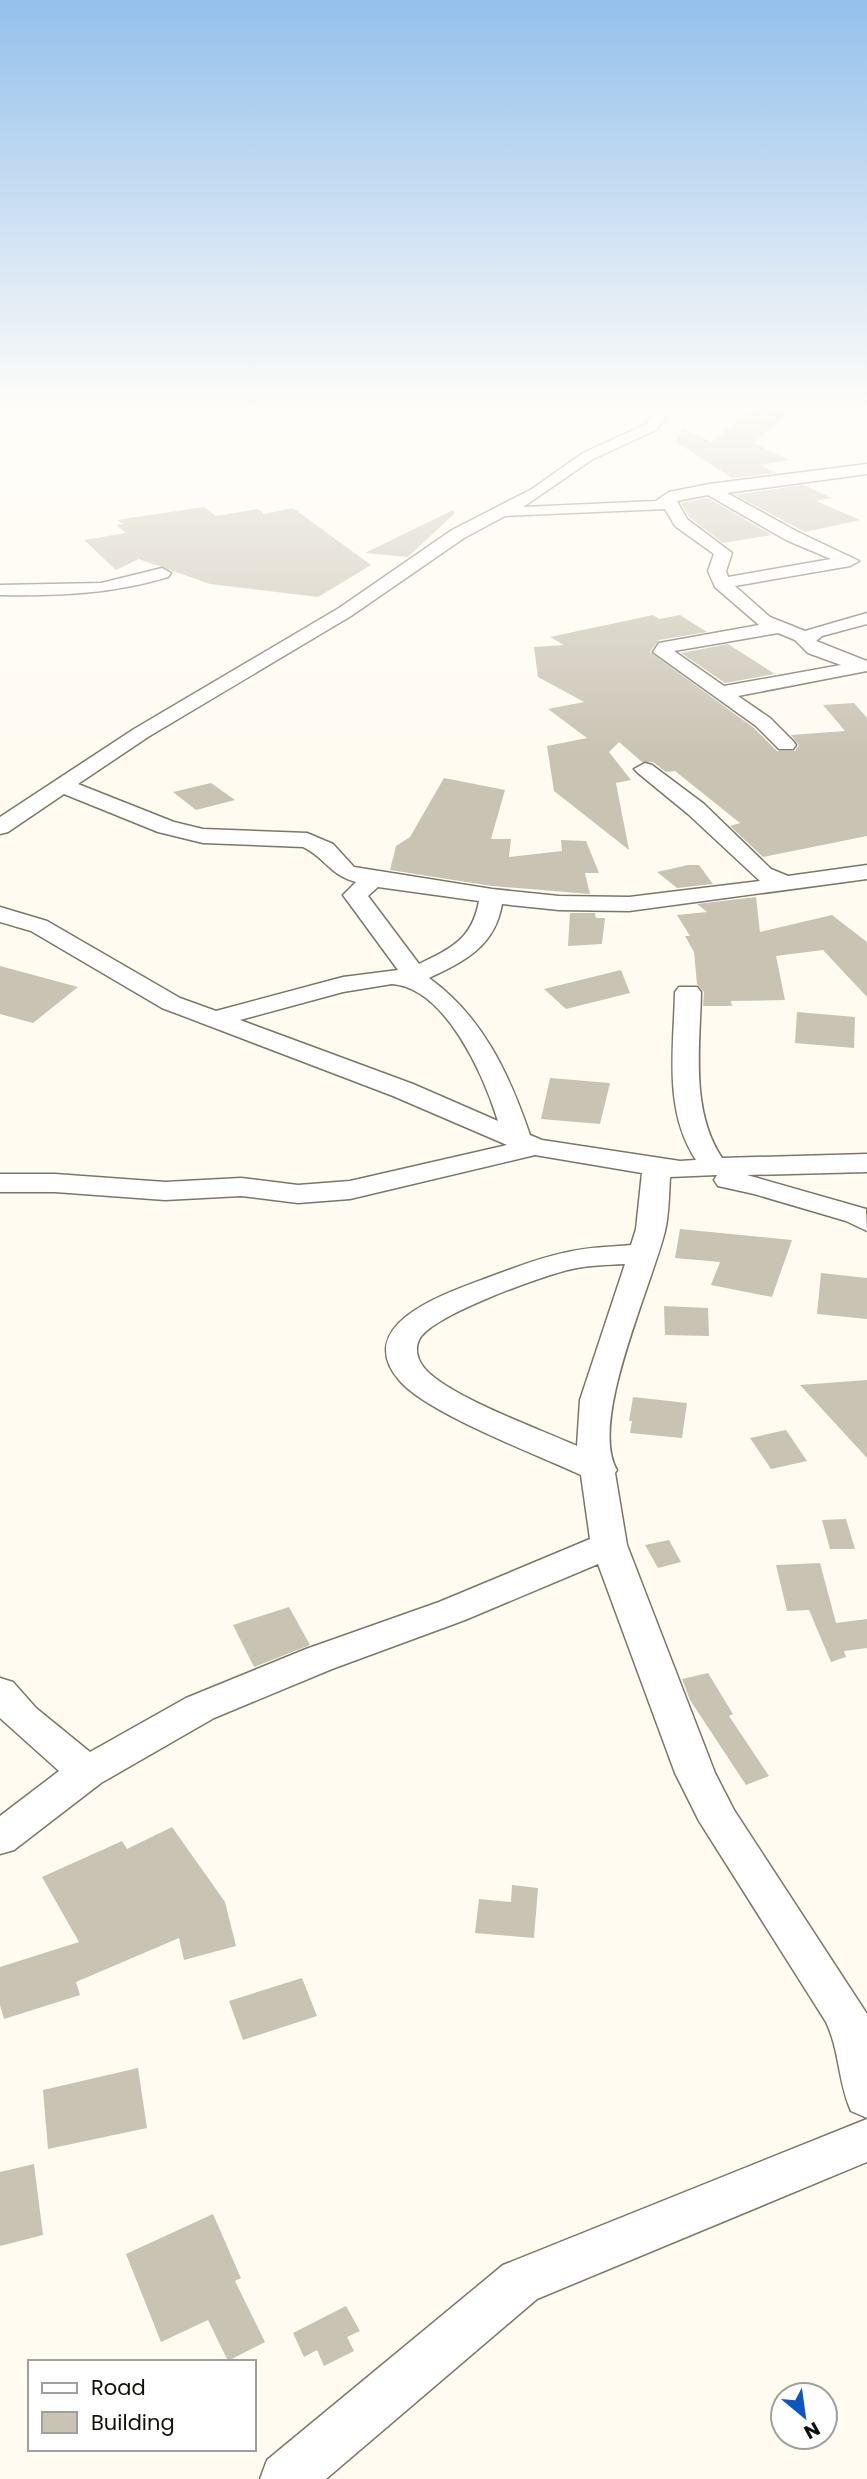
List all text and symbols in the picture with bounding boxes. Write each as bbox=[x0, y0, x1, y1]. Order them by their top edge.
legend bbox=[28, 2360, 256, 2451]
text: Road bbox=[91, 2373, 146, 2402]
north arrow bbox=[769, 2381, 839, 2451]
text: Building bbox=[91, 2408, 175, 2437]
text: N bbox=[799, 2415, 825, 2446]

